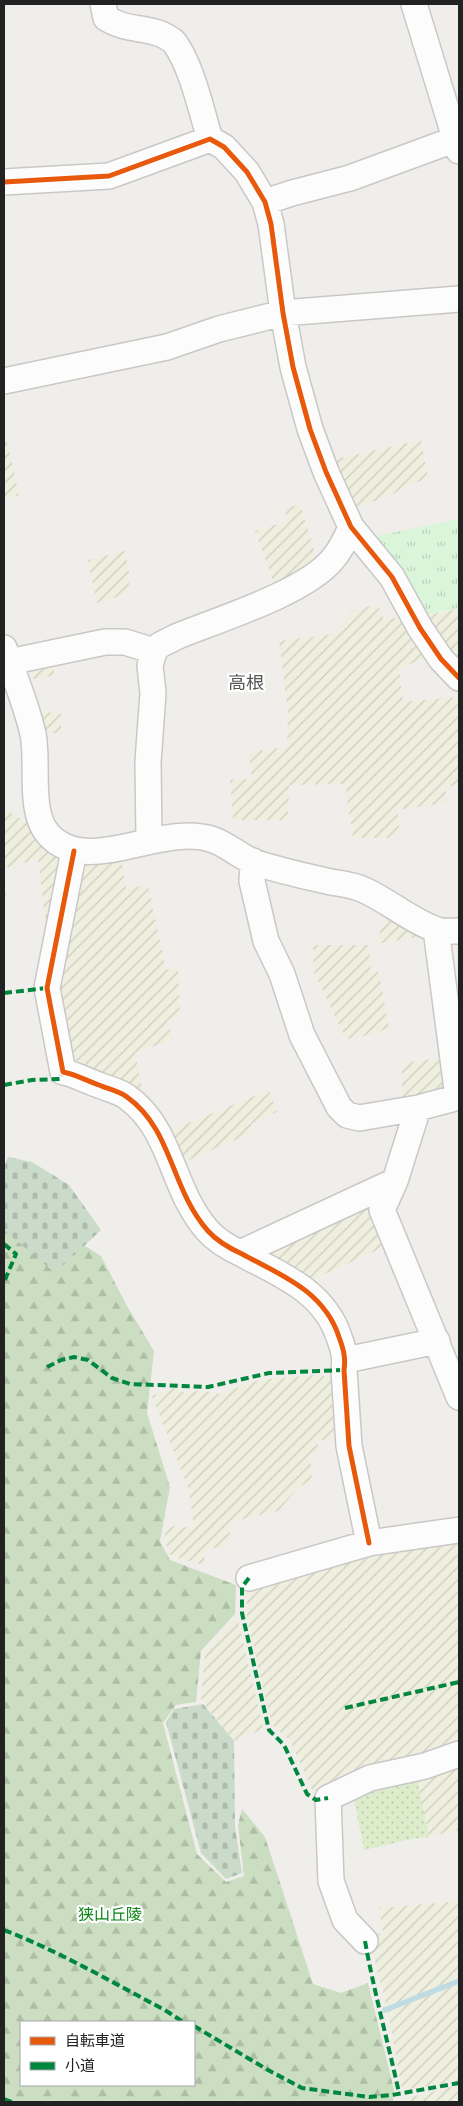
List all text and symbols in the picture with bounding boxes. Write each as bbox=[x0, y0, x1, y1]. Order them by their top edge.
district label: 高根 bbox=[228, 670, 264, 694]
park label: 狭山丘陵 bbox=[78, 1903, 142, 1925]
legend bbox=[20, 2021, 195, 2086]
text: 自転車道 bbox=[65, 2030, 125, 2050]
text: 小道 bbox=[65, 2055, 95, 2075]

